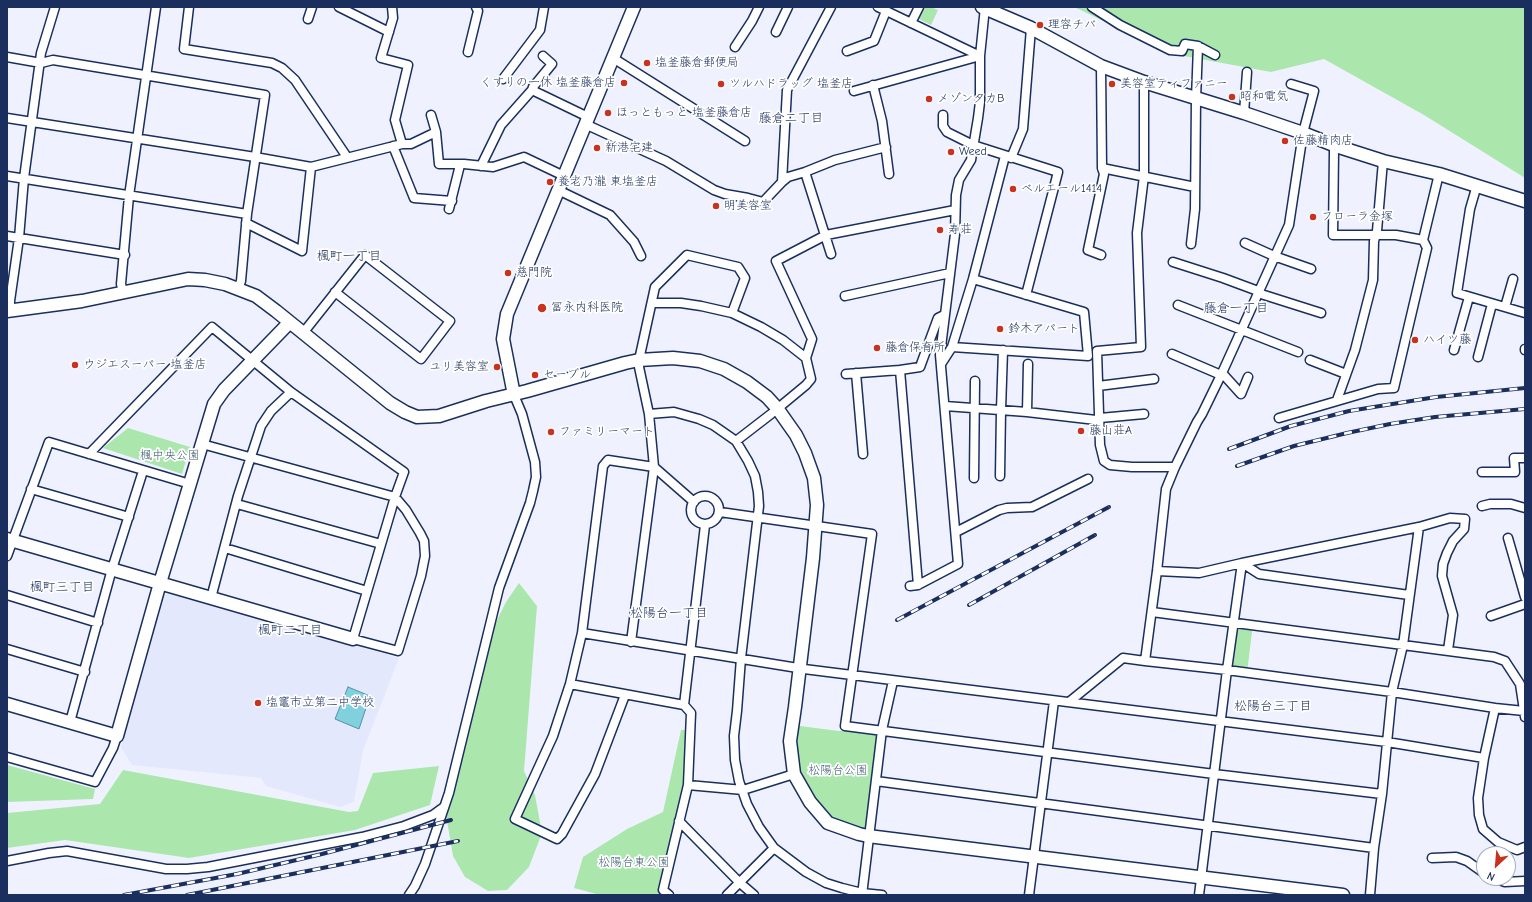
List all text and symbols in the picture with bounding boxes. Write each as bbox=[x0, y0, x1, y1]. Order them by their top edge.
place label: 理容チバ bbox=[1048, 18, 1096, 32]
marker: 理容チバ bbox=[1035, 20, 1045, 30]
place label: 塩釜藤倉郵便局 bbox=[655, 56, 739, 70]
marker: 塩釜藤倉郵便局 bbox=[642, 58, 652, 68]
place label: くすりの一休 塩釜藤倉店 bbox=[480, 76, 616, 90]
place label: ツルハドラッグ 塩釜店 bbox=[729, 77, 853, 91]
place label: 美容室ティファニー bbox=[1120, 77, 1228, 91]
marker: くすりの一休 塩釜藤倉店 bbox=[619, 78, 629, 88]
marker: ツルハドラッグ 塩釜店 bbox=[716, 79, 726, 89]
marker: 美容室ティファニー bbox=[1107, 79, 1117, 89]
place label: 昭和電気 bbox=[1240, 90, 1288, 104]
place label: メゾンタカB bbox=[937, 92, 1004, 106]
marker: 昭和電気 bbox=[1227, 92, 1237, 102]
marker: メゾンタカB bbox=[924, 94, 934, 104]
place label: ほっともっと 塩釜藤倉店 bbox=[616, 106, 752, 120]
marker: ほっともっと 塩釜藤倉店 bbox=[603, 108, 613, 118]
district label: 藤倉二丁目 bbox=[759, 110, 823, 126]
place label: 佐藤精肉店 bbox=[1293, 134, 1353, 148]
marker: 佐藤精肉店 bbox=[1280, 136, 1290, 146]
place label: 新港宅建 bbox=[605, 141, 653, 155]
marker: 新港宅建 bbox=[592, 143, 602, 153]
place label: Weed bbox=[959, 145, 987, 159]
marker: Weed bbox=[946, 147, 956, 157]
place label: 養老乃瀧 東塩釜店 bbox=[558, 175, 658, 189]
marker: 養老乃瀧 東塩釜店 bbox=[545, 177, 555, 187]
place label: ベルエール1414 bbox=[1021, 182, 1102, 196]
marker: ベルエール1414 bbox=[1008, 184, 1018, 194]
place label: 明美容室 bbox=[724, 199, 772, 213]
marker: 明美容室 bbox=[711, 201, 721, 211]
place label: フローラ金塚 bbox=[1321, 210, 1393, 224]
marker: フローラ金塚 bbox=[1308, 212, 1318, 222]
place label: 寿荘 bbox=[948, 223, 972, 237]
marker: 寿荘 bbox=[935, 225, 945, 235]
district label: 楓町一丁目 bbox=[317, 248, 381, 264]
place label: 慈門院 bbox=[516, 266, 552, 280]
marker: 慈門院 bbox=[503, 268, 513, 278]
district label: 藤倉一丁目 bbox=[1204, 300, 1268, 316]
place label: 冨永内科医院 bbox=[551, 301, 623, 315]
marker: 冨永内科医院 bbox=[536, 302, 548, 314]
place label: 鈴木アパート bbox=[1008, 322, 1080, 336]
marker: 鈴木アパート bbox=[995, 324, 1005, 334]
place label: ハイツ藤 bbox=[1423, 333, 1471, 347]
marker: ハイツ藤 bbox=[1410, 335, 1420, 345]
place label: 藤倉保育所 bbox=[885, 341, 945, 355]
marker: 藤倉保育所 bbox=[872, 343, 882, 353]
place label: ウジエスーパー 塩釜店 bbox=[83, 358, 207, 372]
marker: ウジエスーパー 塩釜店 bbox=[70, 360, 80, 370]
place label: ユリ美容室 bbox=[429, 360, 489, 374]
marker: ユリ美容室 bbox=[492, 362, 502, 372]
place label: セーブル bbox=[543, 368, 591, 382]
marker: セーブル bbox=[530, 370, 540, 380]
place label: 藤山荘A bbox=[1089, 424, 1132, 438]
place label: ファミリーマート bbox=[559, 425, 655, 439]
marker: 藤山荘A bbox=[1076, 426, 1086, 436]
marker: ファミリーマート bbox=[546, 427, 556, 437]
park label: 楓中央公園 bbox=[140, 449, 200, 463]
district label: 楓町三丁目 bbox=[30, 579, 94, 595]
district label: 松陽台一丁目 bbox=[630, 605, 708, 621]
district label: 楓町二丁目 bbox=[258, 622, 322, 638]
place label: 塩竈市立第二中学校 bbox=[266, 696, 374, 710]
marker: 塩竈市立第二中学校 bbox=[253, 698, 263, 708]
district label: 松陽台三丁目 bbox=[1234, 698, 1312, 714]
park label: 松陽台公園 bbox=[808, 764, 868, 778]
north arrow bbox=[1476, 846, 1516, 886]
park label: 松陽台東公園 bbox=[598, 856, 670, 870]
text: N bbox=[1485, 869, 1497, 884]

